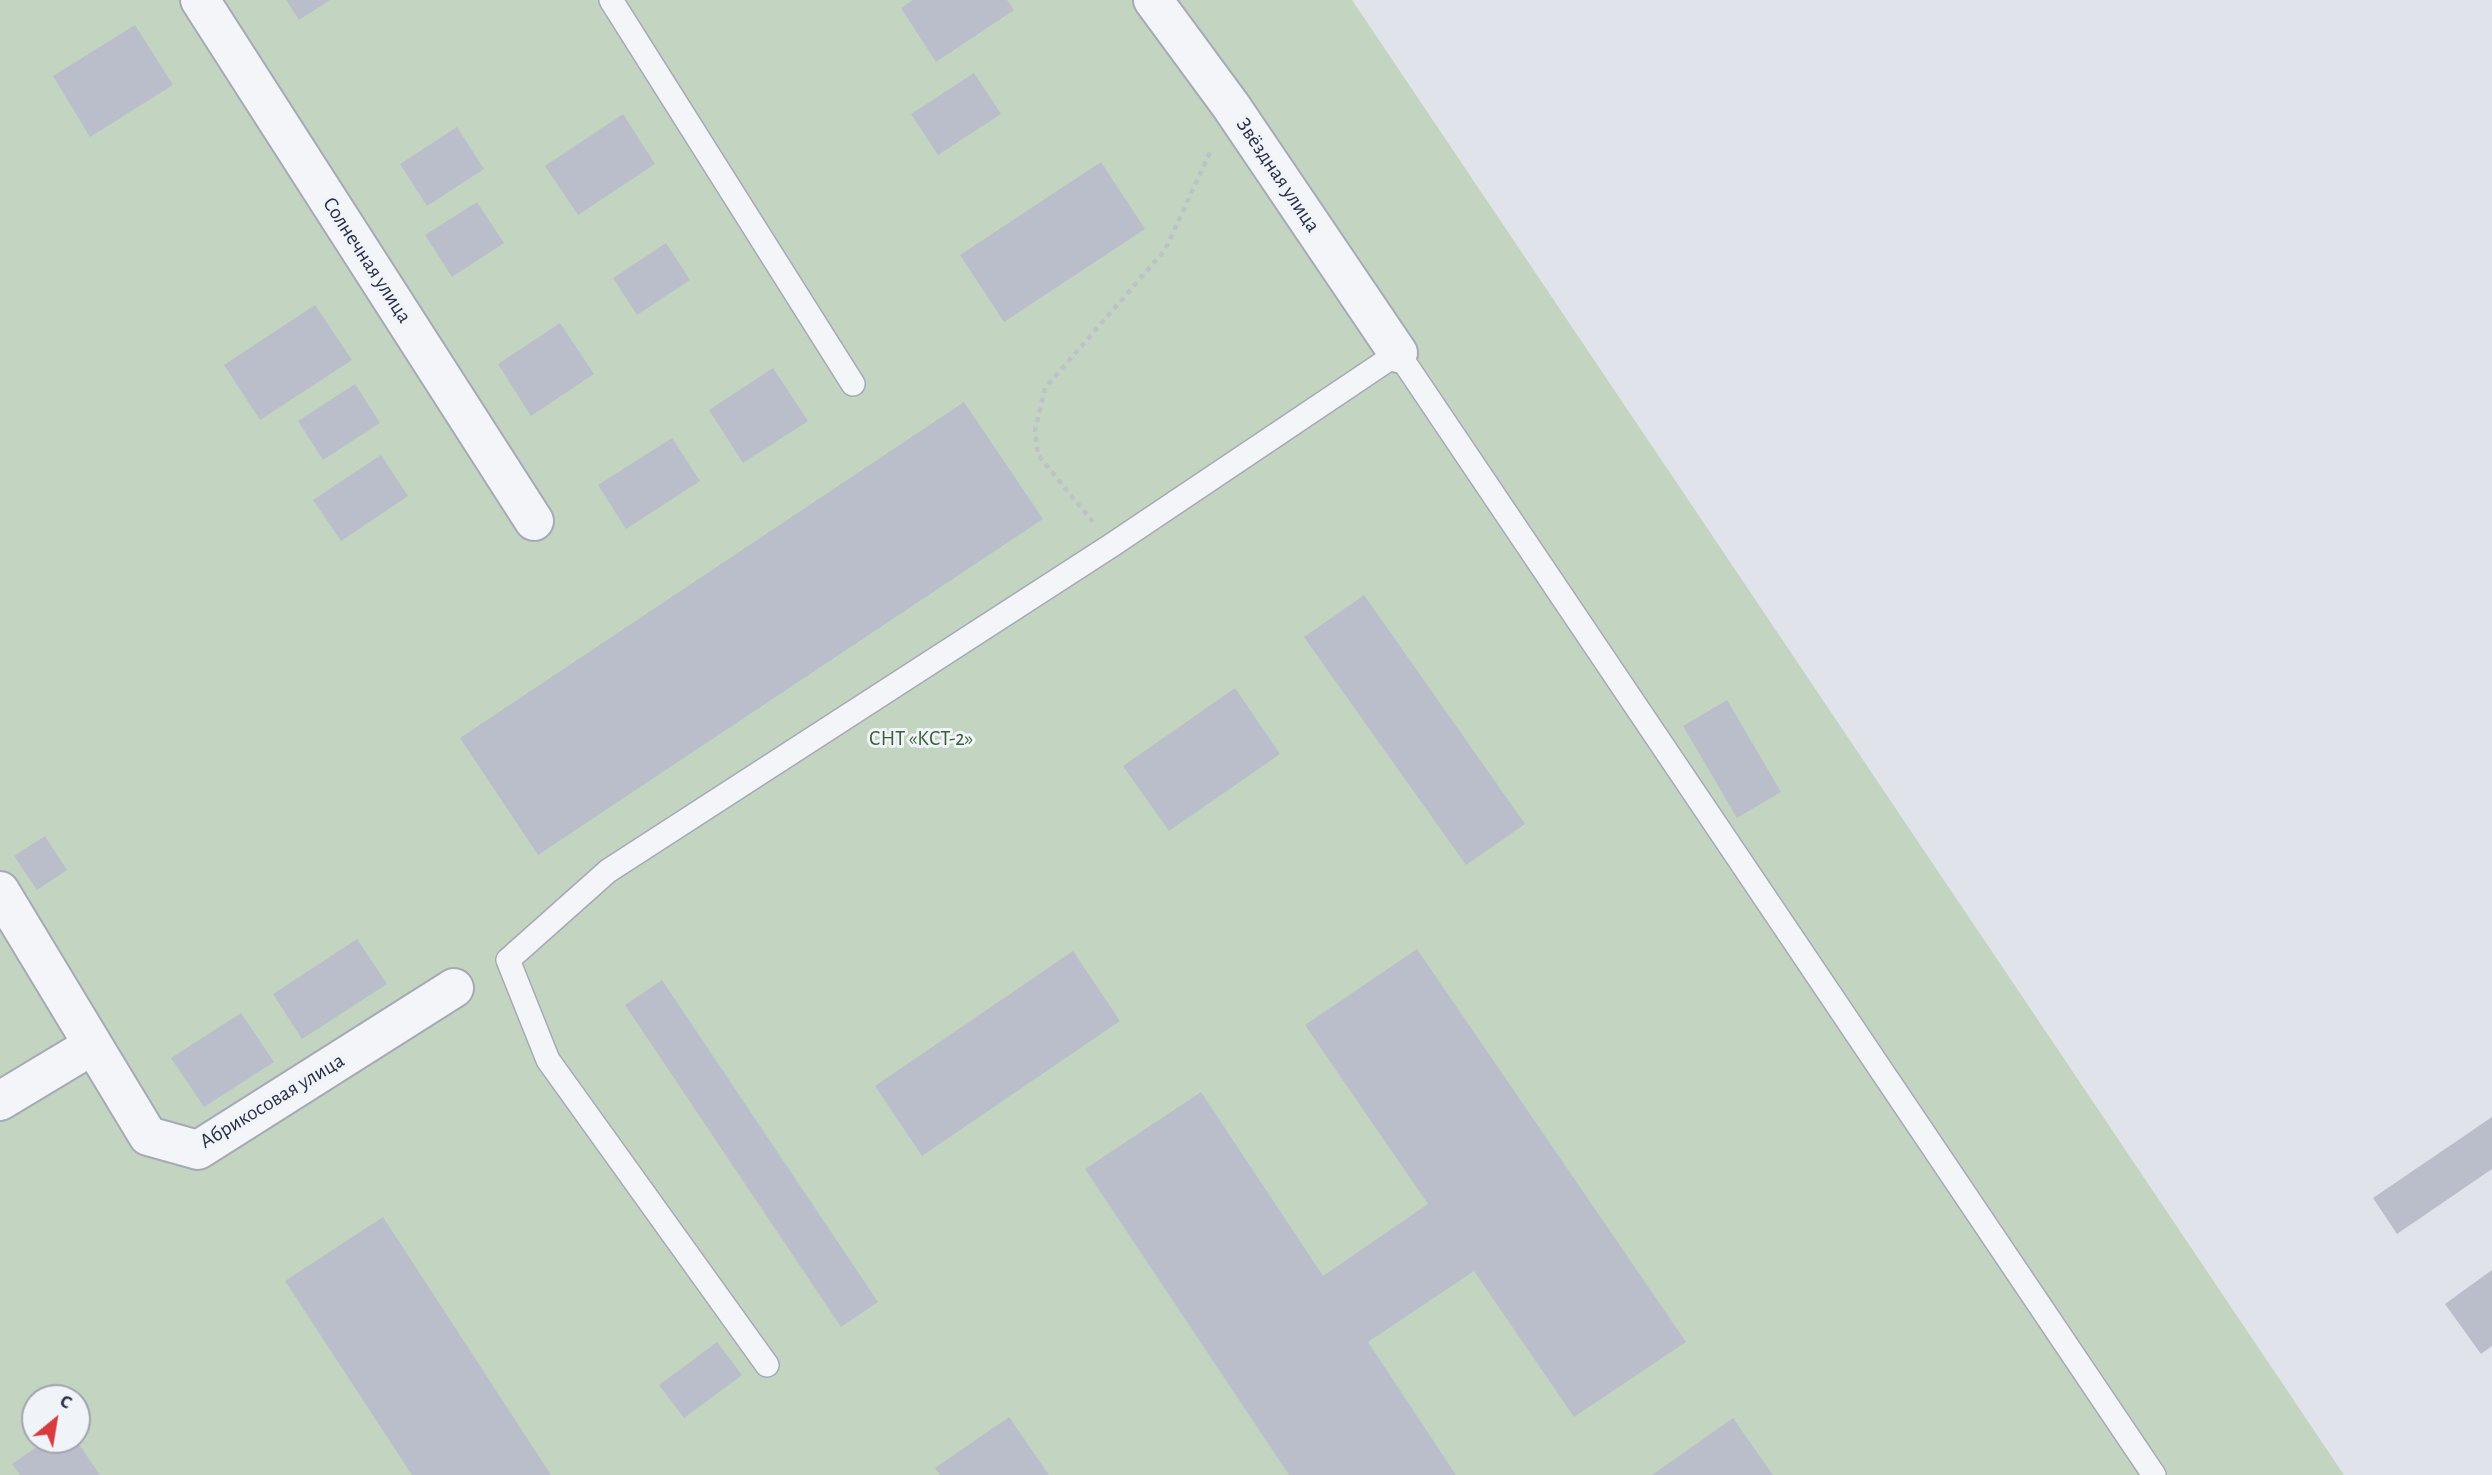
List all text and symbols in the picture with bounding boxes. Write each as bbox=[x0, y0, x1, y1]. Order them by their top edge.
street label: Звёздная улица bbox=[1230, 113, 1326, 237]
street label: Солнечная улица bbox=[317, 192, 417, 328]
park label: СНТ «КСТ-2» bbox=[869, 726, 973, 752]
street label: Абрикосовая улица bbox=[195, 1048, 349, 1154]
north arrow bbox=[21, 1384, 91, 1454]
text: С bbox=[56, 1391, 75, 1413]

